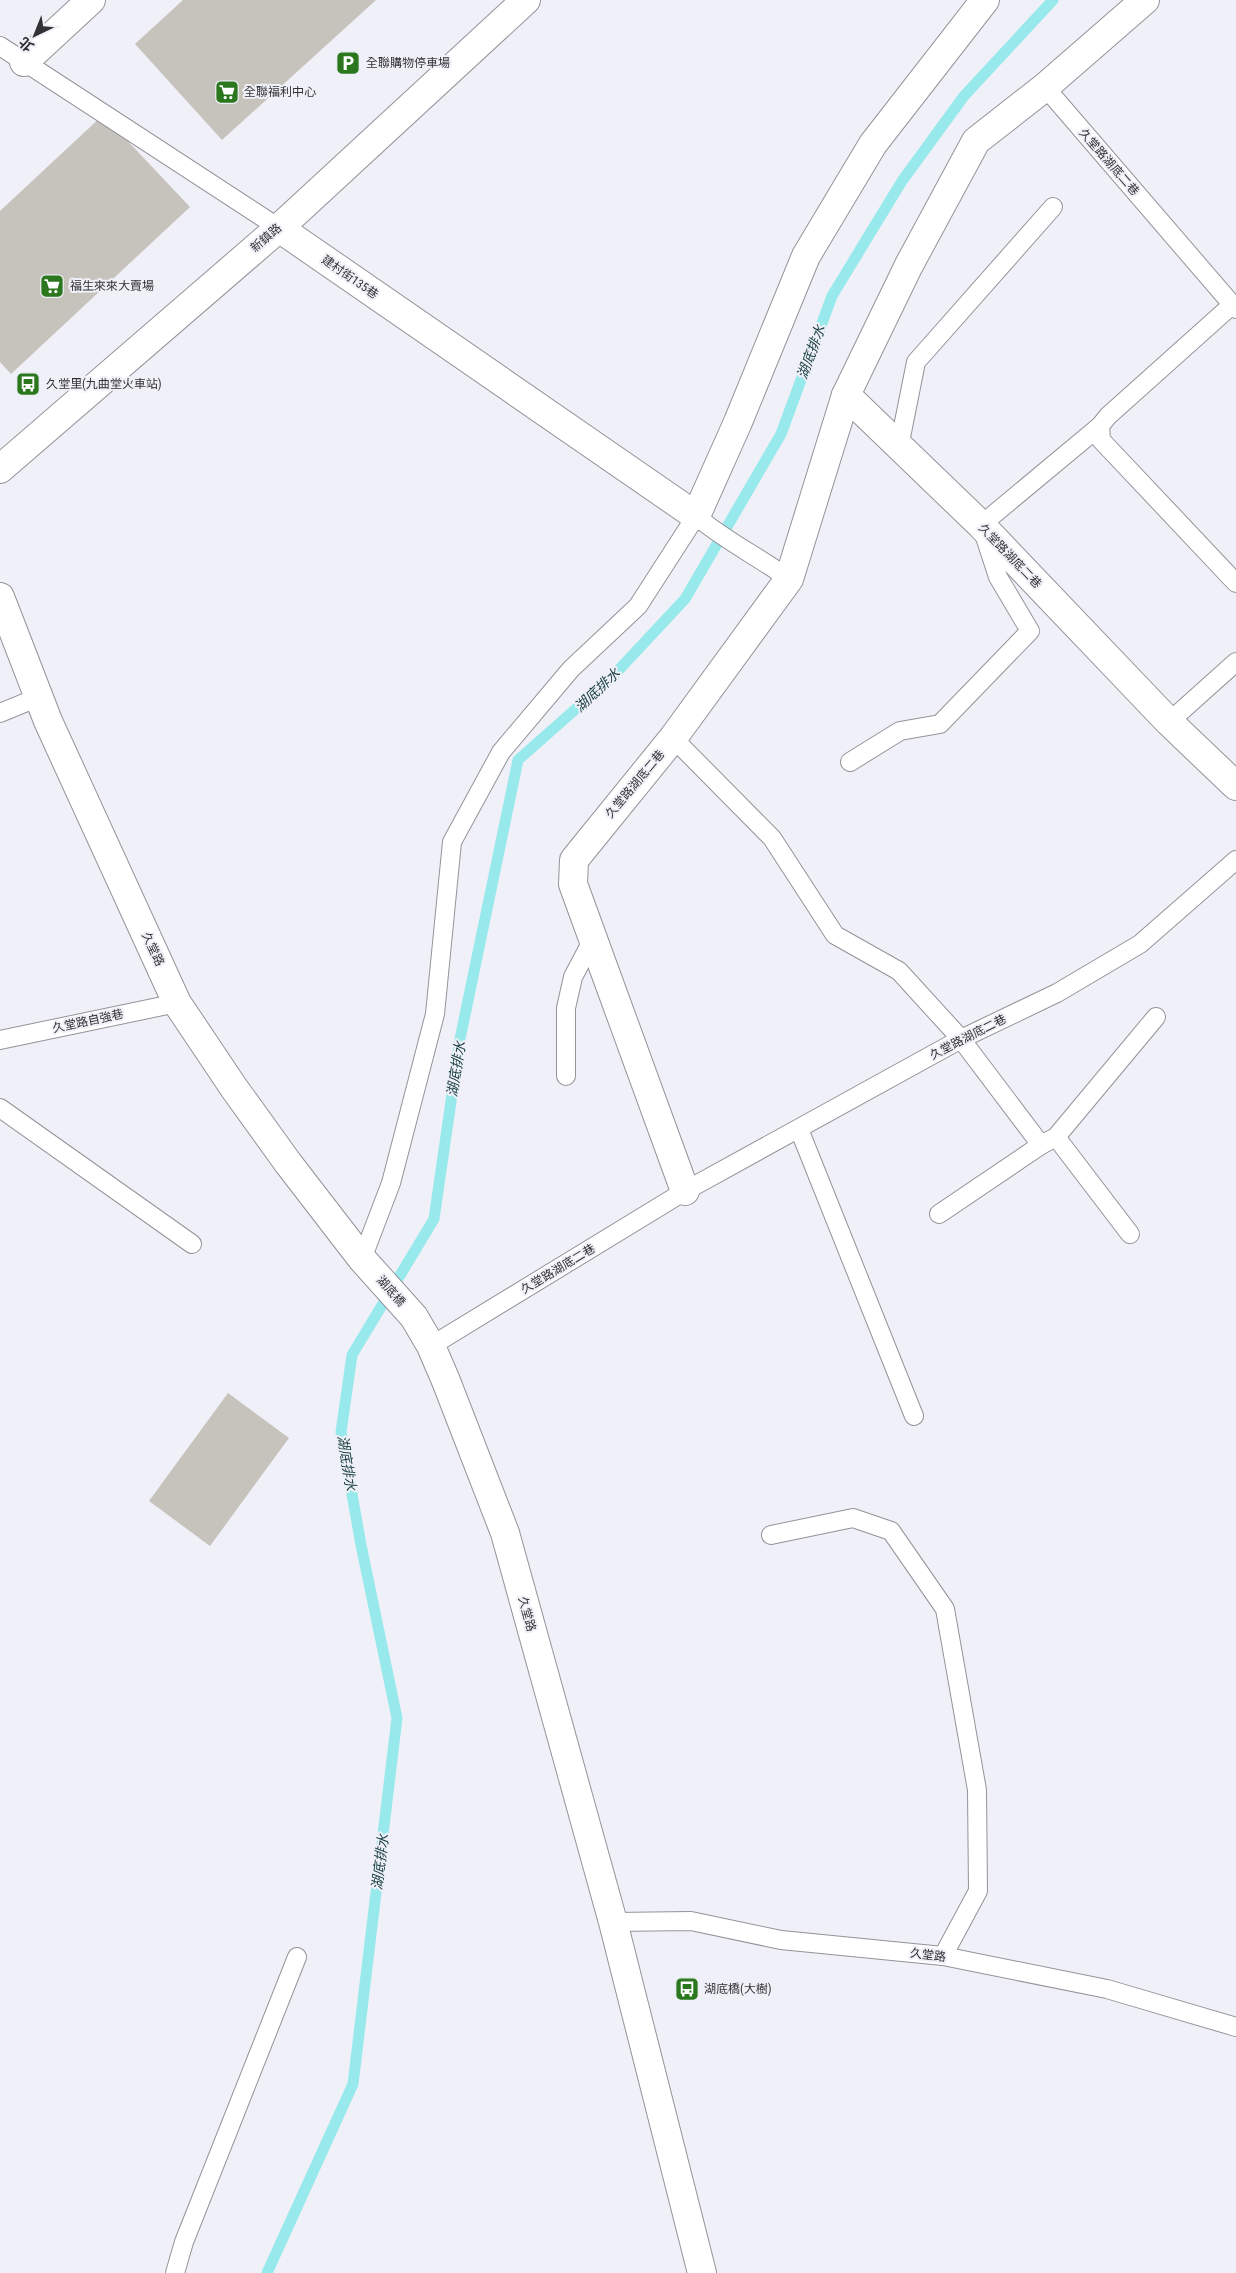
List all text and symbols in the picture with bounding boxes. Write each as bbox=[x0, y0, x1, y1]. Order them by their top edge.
north arrow bbox=[10, 10, 60, 60]
text: 北 bbox=[16, 34, 37, 55]
parking icon: 全聯購物停車場 bbox=[335, 50, 361, 76]
place label: 全聯購物停車場 bbox=[366, 56, 450, 70]
supermarket icon: 全聯福利中心 bbox=[214, 79, 240, 105]
place label: 全聯福利中心 bbox=[244, 85, 316, 99]
street label: 久堂路湖底二巷 bbox=[1076, 126, 1142, 198]
street label: 新鎮路 bbox=[248, 221, 284, 255]
street label: 建村街135巷 bbox=[319, 252, 381, 302]
supermarket icon: 福生來來大賣場 bbox=[39, 273, 65, 299]
place label: 福生來來大賣場 bbox=[70, 279, 154, 293]
water label: 湖底排水 bbox=[794, 322, 828, 381]
bus stop icon: 久堂里(九曲堂火車站) bbox=[15, 371, 41, 397]
place label: 久堂里(九曲堂火車站) bbox=[46, 377, 162, 391]
street label: 久堂路湖底二巷 bbox=[976, 521, 1044, 591]
water label: 湖底排水 bbox=[571, 664, 624, 715]
street label: 久堂路湖底二巷 bbox=[603, 747, 667, 821]
street label: 久堂路 bbox=[139, 930, 167, 968]
street label: 久堂路自強巷 bbox=[51, 1007, 125, 1035]
street label: 久堂路湖底二巷 bbox=[927, 1012, 1009, 1062]
water label: 湖底排水 bbox=[444, 1039, 468, 1098]
street label: 久堂路湖底二巷 bbox=[518, 1241, 598, 1297]
street label: 湖底橋 bbox=[374, 1273, 408, 1309]
water label: 湖底排水 bbox=[335, 1434, 359, 1493]
street label: 久堂路 bbox=[516, 1595, 538, 1633]
water label: 湖底排水 bbox=[369, 1832, 391, 1891]
street label: 久堂路 bbox=[909, 1946, 947, 1964]
bus stop icon: 湖底橋(大樹) bbox=[674, 1976, 700, 2002]
place label: 湖底橋(大樹) bbox=[704, 1982, 772, 1996]

